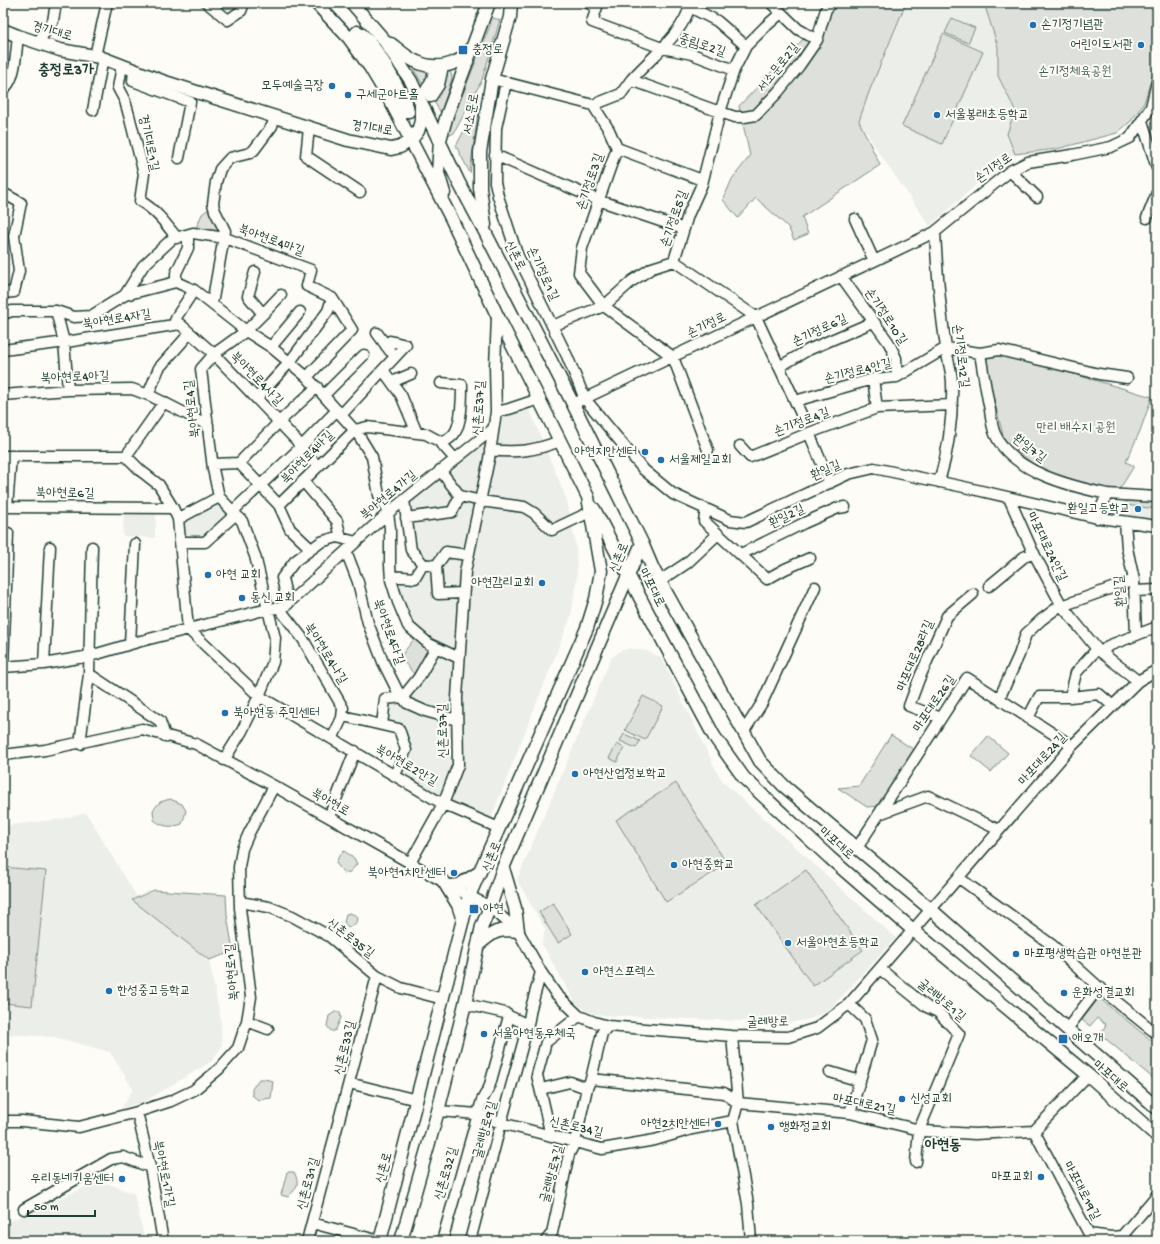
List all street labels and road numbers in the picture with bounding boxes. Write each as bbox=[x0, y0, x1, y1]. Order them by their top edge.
street label: 경기대로 bbox=[30, 19, 74, 45]
street label: 중림로2길 bbox=[677, 31, 727, 61]
street label: 서소문로2길 bbox=[755, 40, 803, 96]
street label: 서소문로 bbox=[461, 92, 483, 136]
street label: 경기대로1길 bbox=[135, 113, 161, 173]
street label: 경기대로 bbox=[350, 118, 394, 140]
street label: 손기정로 bbox=[973, 151, 1015, 187]
street label: 손기정로3길 bbox=[574, 152, 608, 212]
street label: 손기정로5길 bbox=[658, 189, 692, 249]
street label: 북아현로4마길 bbox=[236, 222, 306, 260]
street label: 신촌로 bbox=[500, 239, 528, 273]
street label: 손기정로1길 bbox=[523, 245, 561, 303]
street label: 손기정로10길 bbox=[861, 286, 909, 348]
street label: 북아현로4자길 bbox=[82, 307, 152, 333]
street label: 손기정로 bbox=[685, 310, 729, 342]
street label: 손기정로6길 bbox=[790, 312, 850, 350]
street label: 손기정로12길 bbox=[949, 323, 971, 389]
street label: 북아현로4사길 bbox=[227, 349, 285, 409]
street label: 손기정로4안길 bbox=[823, 356, 893, 388]
street label: 북아현로4아길 bbox=[40, 369, 110, 387]
street label: 북아현로4길 bbox=[182, 379, 204, 439]
street label: 신촌로37길 bbox=[471, 380, 489, 436]
street label: 손기정로4길 bbox=[772, 406, 832, 440]
street label: 북아현로4바길 bbox=[278, 428, 338, 488]
street label: 환일7길 bbox=[1009, 431, 1049, 466]
street label: 환일길 bbox=[808, 457, 843, 484]
street label: 북아현로4가길 bbox=[358, 468, 420, 524]
street label: 북아현로6길 bbox=[35, 486, 95, 502]
street label: 환일2길 bbox=[766, 501, 807, 532]
street label: 마포대로24안길 bbox=[1023, 510, 1069, 584]
street label: 신촌로 bbox=[607, 541, 633, 575]
street label: 마포대로 bbox=[635, 566, 667, 610]
street label: 환일길 bbox=[1111, 575, 1130, 607]
street label: 북아현로4다길 bbox=[369, 597, 407, 667]
street label: 마포대로28라길 bbox=[894, 618, 938, 694]
street label: 북아현로4나길 bbox=[300, 621, 350, 687]
street label: 마포대로26길 bbox=[911, 673, 959, 735]
street label: 신촌로37길 bbox=[436, 703, 452, 759]
street label: 마포대로24길 bbox=[1016, 731, 1070, 789]
street label: 북아현로2안길 bbox=[372, 742, 440, 790]
street label: 북아현로 bbox=[308, 786, 352, 820]
street label: 마포대로 bbox=[815, 824, 857, 864]
street label: 신촌로 bbox=[480, 840, 506, 874]
street label: 신촌로35길 bbox=[323, 916, 377, 962]
street label: 북아현로1길 bbox=[223, 943, 243, 1001]
street label: 굴레방로1길 bbox=[914, 977, 968, 1025]
street label: 굴레방로 bbox=[747, 1015, 789, 1031]
street label: 신촌로33길 bbox=[332, 1019, 360, 1077]
street label: 마포대로 bbox=[1089, 1058, 1131, 1096]
street label: 마포대로21길 bbox=[831, 1092, 897, 1118]
street label: 굴레방로9길 bbox=[471, 1100, 501, 1160]
street label: 신촌로34길 bbox=[548, 1115, 604, 1141]
street label: 북아현로1가길 bbox=[149, 1139, 177, 1209]
street label: 굴레방로7길 bbox=[538, 1144, 568, 1204]
street label: 신촌로32길 bbox=[432, 1146, 462, 1202]
street label: 신촌로 bbox=[374, 1151, 396, 1185]
street label: 신촌로31길 bbox=[295, 1156, 323, 1212]
street label: 마포대로19길 bbox=[1059, 1159, 1103, 1223]

